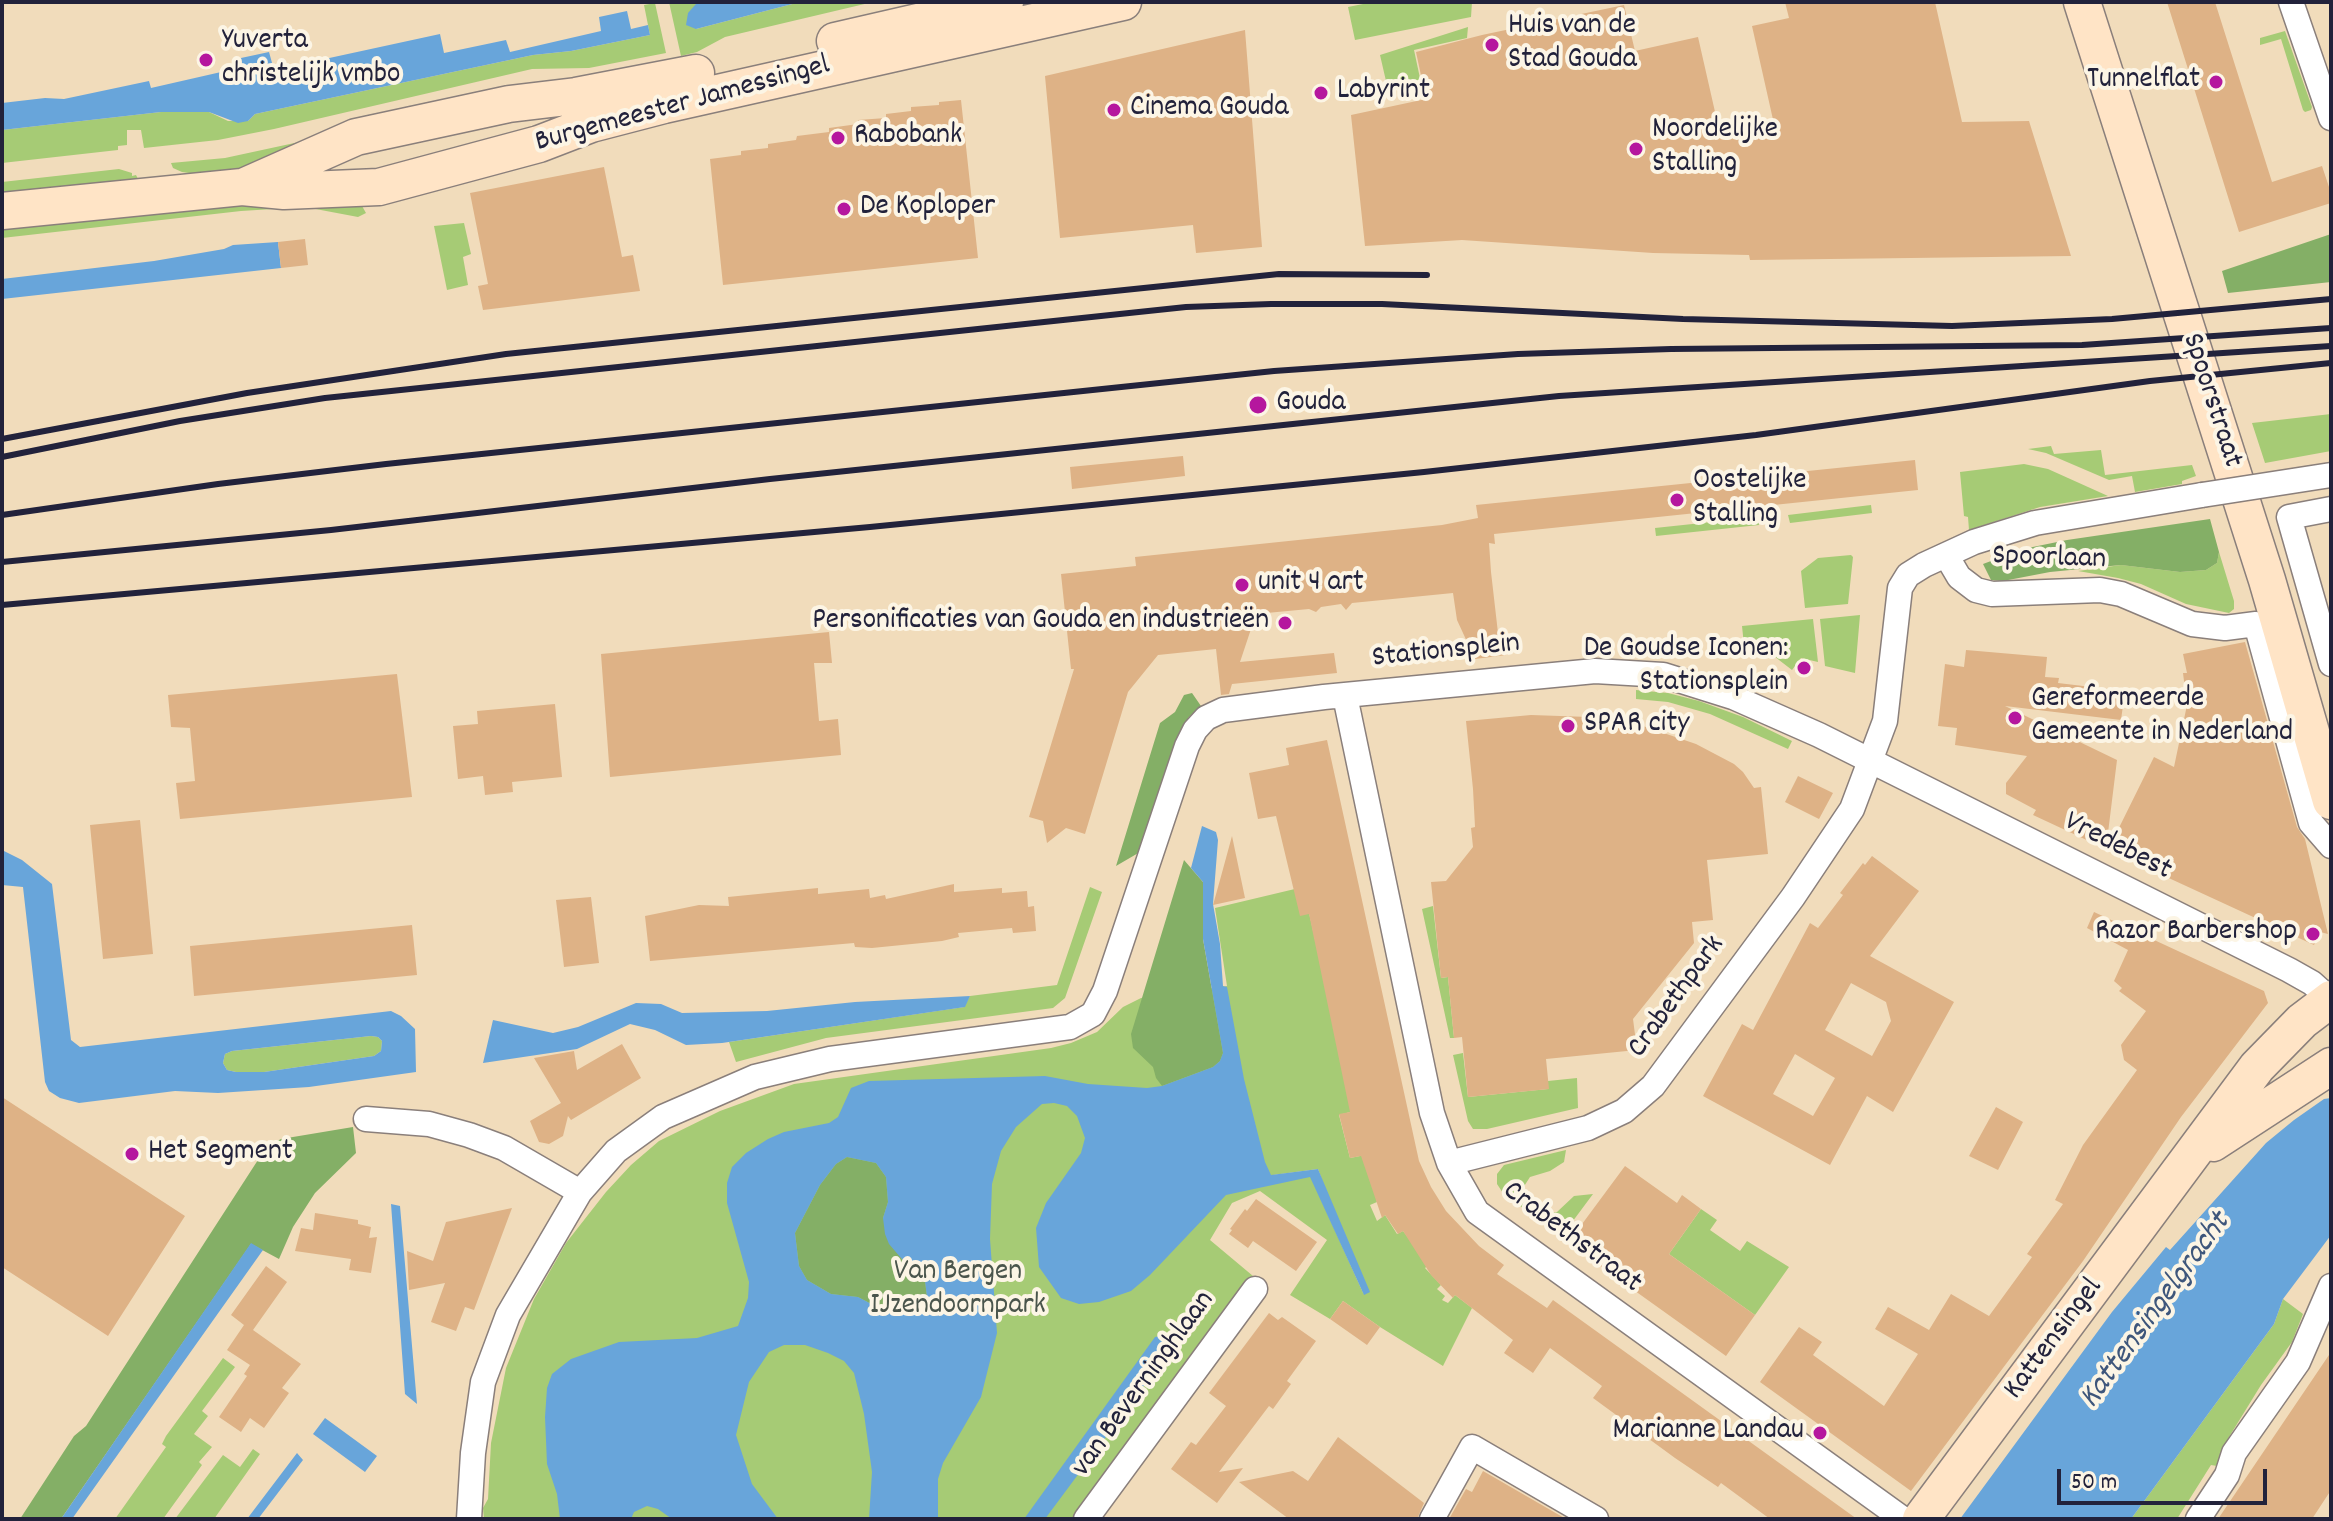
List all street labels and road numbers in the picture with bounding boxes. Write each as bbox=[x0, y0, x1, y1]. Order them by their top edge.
street label: Burgemeester Jamessingel bbox=[532, 49, 834, 163]
street label: Spoorstraat bbox=[2171, 329, 2249, 473]
street label: Spoorlaan bbox=[1991, 540, 2107, 580]
street label: Stationsplein bbox=[1370, 627, 1522, 679]
street label: Vredebest bbox=[2057, 806, 2177, 890]
street label: Crabethpark bbox=[1622, 930, 1734, 1066]
street label: Crabethstraat bbox=[1494, 1175, 1648, 1303]
street label: Kattensingel bbox=[1998, 1272, 2112, 1408]
street label: van Beverninghlaan bbox=[1066, 1285, 1224, 1485]

